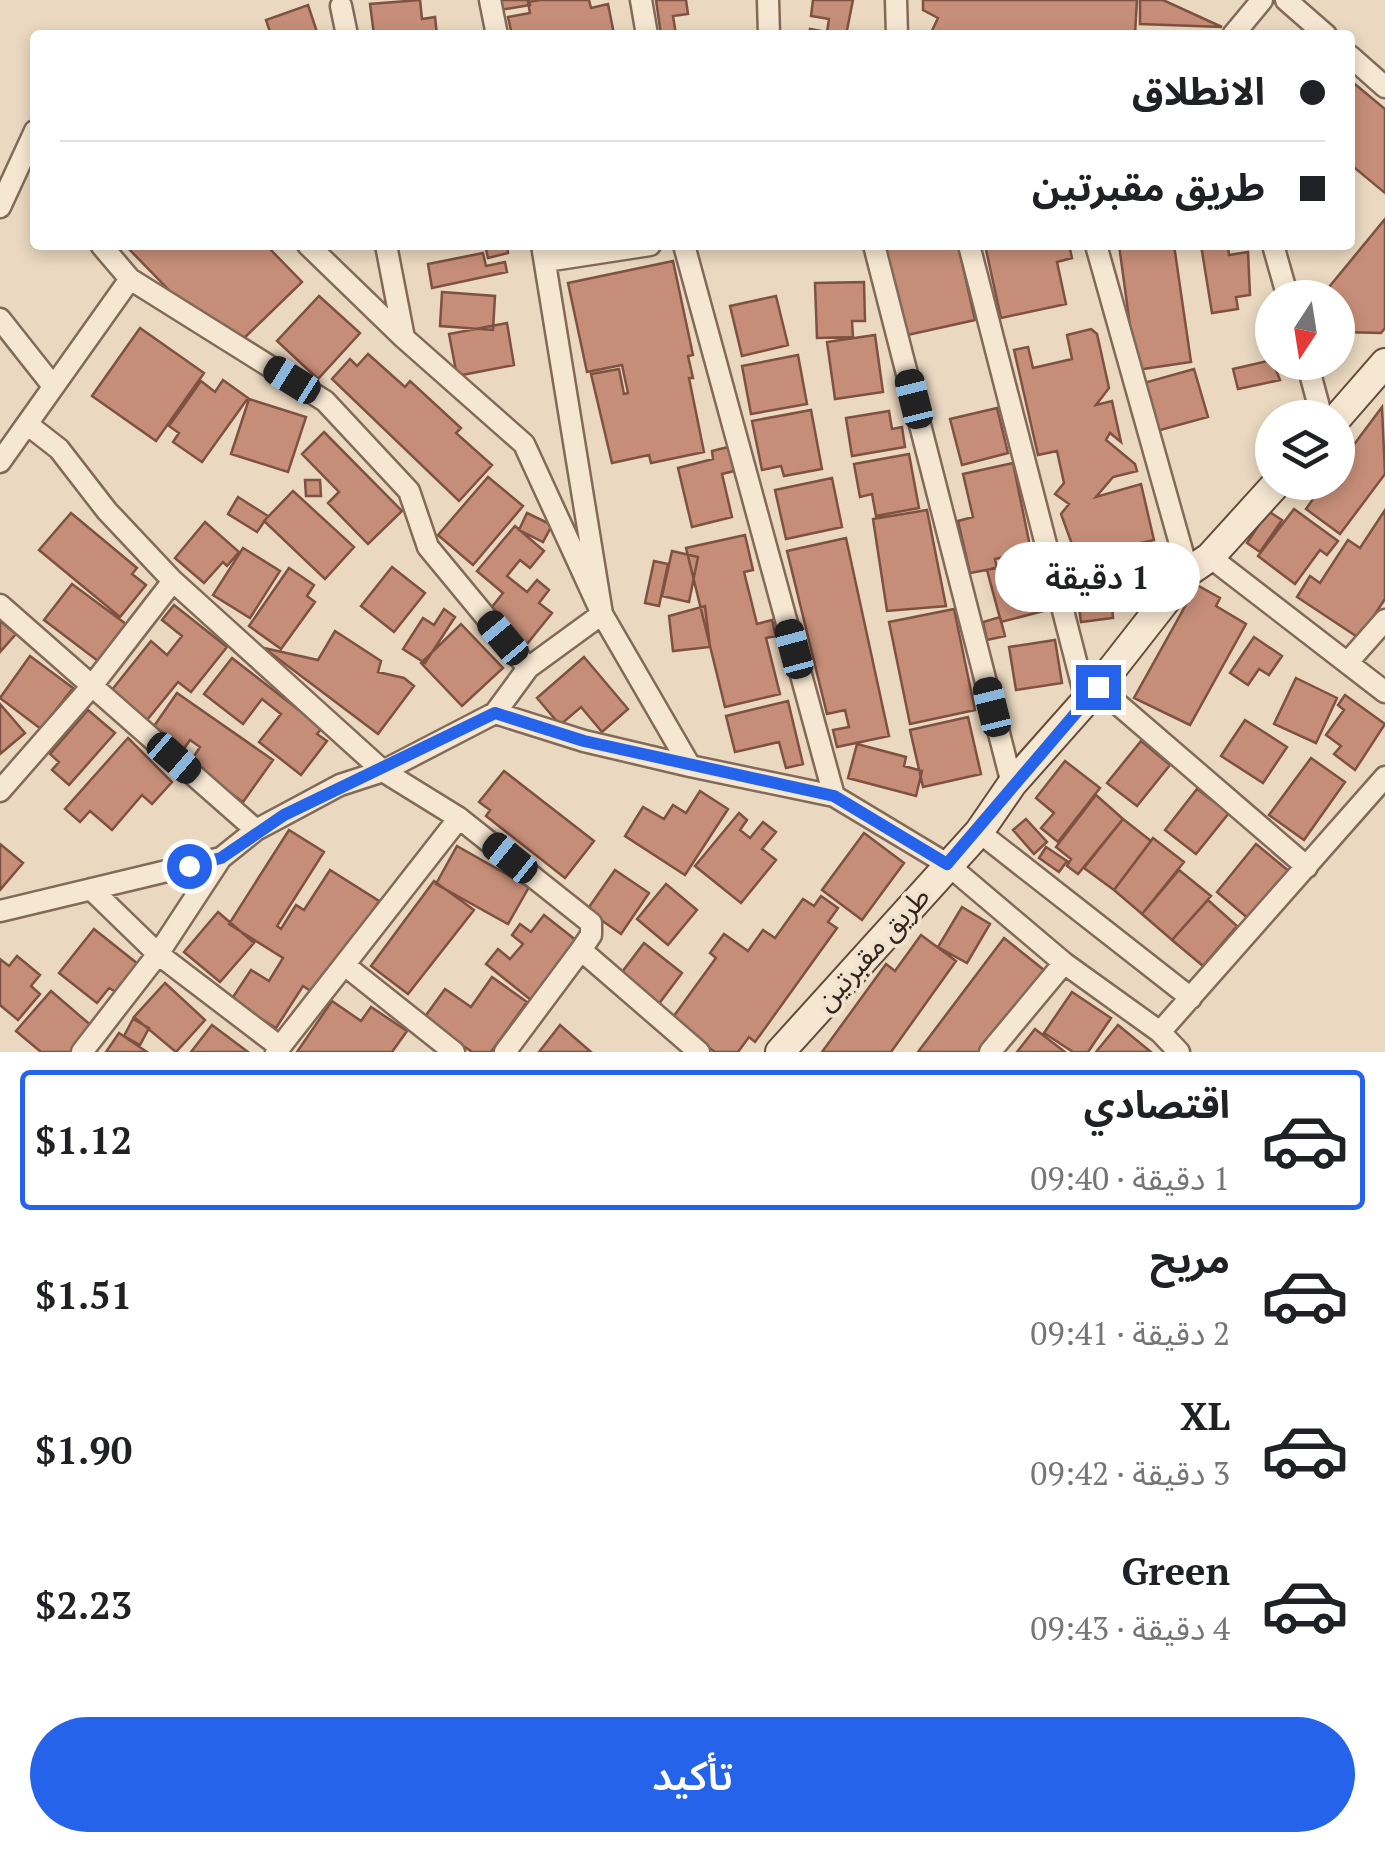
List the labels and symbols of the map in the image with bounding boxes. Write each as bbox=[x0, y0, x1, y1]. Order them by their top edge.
north arrow bbox=[1255, 280, 1355, 380]
car bbox=[259, 351, 325, 409]
car bbox=[892, 366, 936, 432]
callout: 1 دقيقة bbox=[996, 542, 1200, 612]
car bbox=[472, 605, 534, 671]
car bbox=[772, 616, 816, 682]
route end bbox=[1076, 665, 1121, 710]
car bbox=[970, 674, 1014, 740]
car bbox=[142, 727, 206, 789]
car bbox=[477, 827, 543, 889]
route start bbox=[167, 844, 212, 889]
street label: طريق مقبرتين bbox=[806, 878, 938, 1018]

